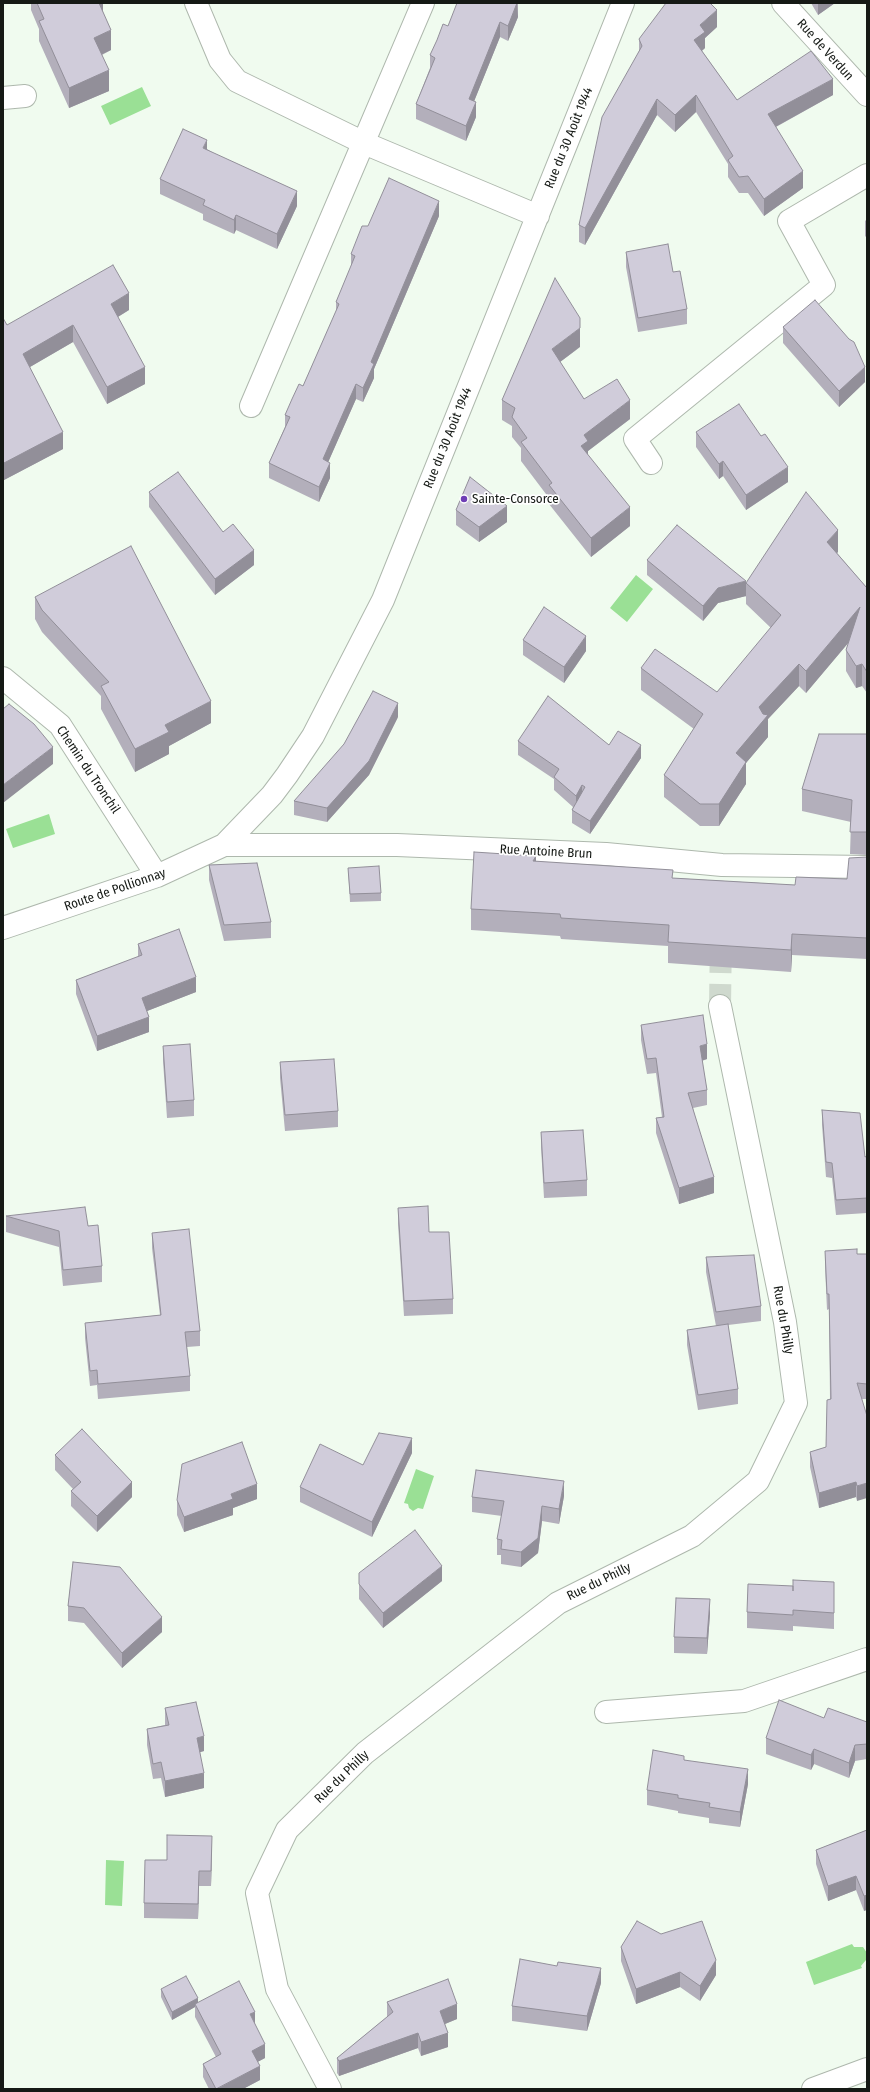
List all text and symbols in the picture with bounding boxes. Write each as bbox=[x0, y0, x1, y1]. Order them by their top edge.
street label: Rue de Verdun bbox=[793, 16, 857, 84]
street label: Rue du 30 Août 1944 bbox=[542, 85, 596, 191]
street label: Rue du 30 Août 1944 bbox=[421, 385, 475, 491]
place label: Sainte-Consorce bbox=[472, 491, 559, 507]
marker: Sainte-Consorce bbox=[459, 494, 469, 504]
street label: Chemin du Tronchil bbox=[53, 723, 123, 817]
street label: Rue Antoine Brun bbox=[499, 842, 593, 862]
street label: Route de Pollionnay bbox=[62, 865, 168, 915]
street label: Rue du Philly bbox=[769, 1284, 797, 1356]
street label: Rue du Philly bbox=[564, 1560, 634, 1604]
street label: Rue du Philly bbox=[312, 1747, 372, 1807]

